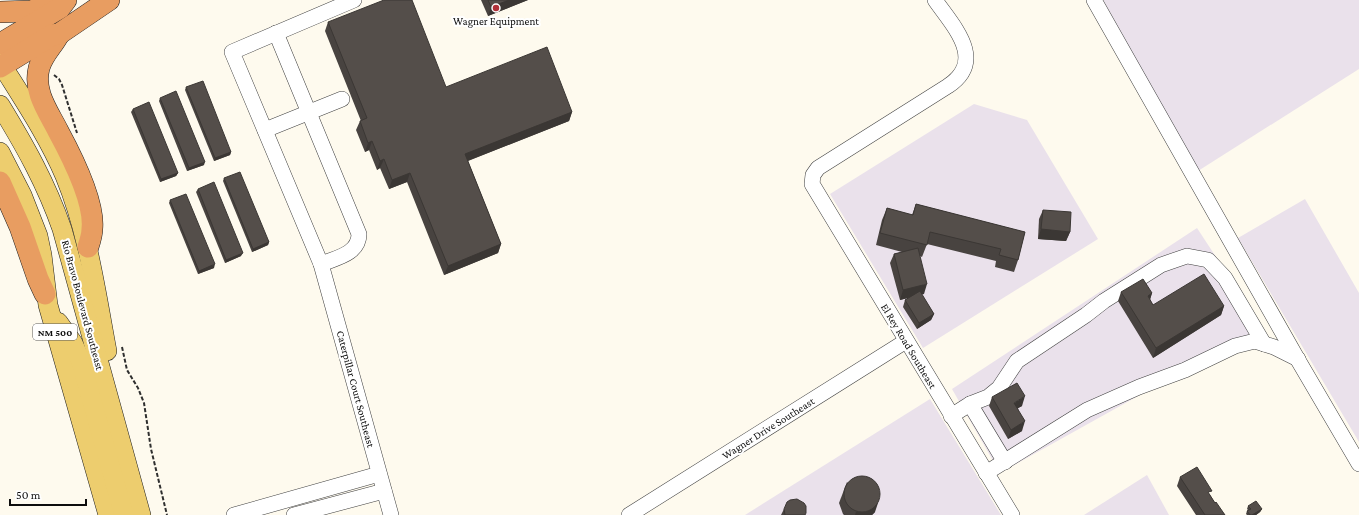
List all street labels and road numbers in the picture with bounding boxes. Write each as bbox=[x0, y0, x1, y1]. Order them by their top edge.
street label: Rio Bravo Boulevard Southeast bbox=[60, 239, 106, 372]
street label: El Rey Road Southeast bbox=[878, 301, 939, 392]
road number: NM 500 bbox=[33, 324, 77, 340]
street label: Caterpillar Court Southeast bbox=[334, 329, 377, 449]
street label: Wagner Drive Southeast bbox=[720, 394, 817, 462]

